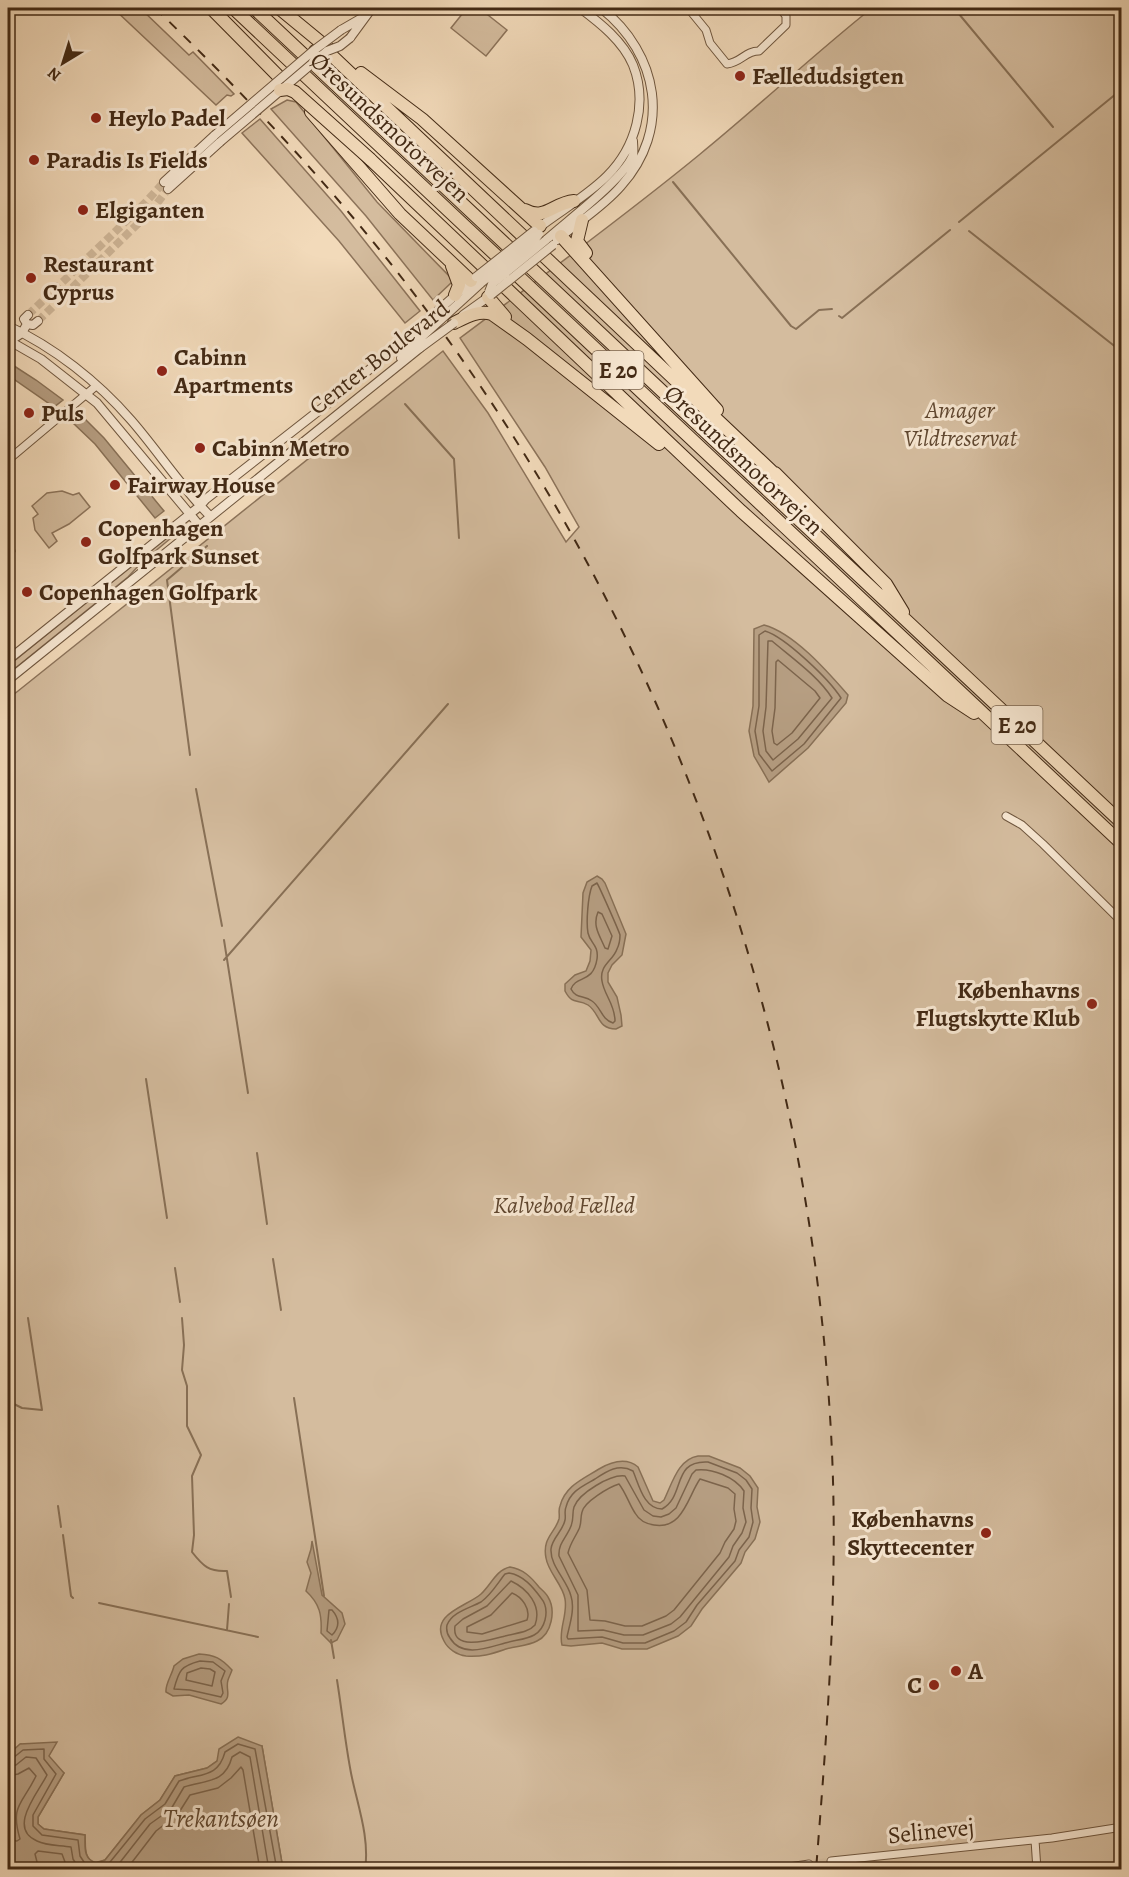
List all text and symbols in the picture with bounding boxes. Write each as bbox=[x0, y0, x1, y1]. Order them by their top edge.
north arrow bbox=[33, 33, 93, 93]
street label: Øresundsmotorvejen bbox=[303, 45, 477, 209]
place label: Fælledudsigten bbox=[752, 60, 904, 92]
text: N bbox=[43, 62, 66, 86]
marker: Fælledudsigten bbox=[733, 69, 747, 83]
place label: Heylo Padel bbox=[108, 102, 226, 134]
marker: Heylo Padel bbox=[89, 111, 103, 125]
place label: Paradis Is Fields bbox=[46, 144, 208, 176]
marker: Paradis Is Fields bbox=[27, 153, 41, 167]
place label: Elgiganten bbox=[95, 194, 205, 226]
marker: Elgiganten bbox=[76, 203, 90, 217]
place label: Restaurant Cyprus bbox=[43, 248, 154, 308]
marker: Restaurant Cyprus bbox=[24, 271, 38, 285]
street label: Center Boulevard bbox=[302, 292, 456, 422]
place label: Cabinn Apartments bbox=[173, 341, 293, 401]
road number: E 20 bbox=[592, 351, 644, 389]
marker: Cabinn Apartments bbox=[155, 364, 169, 378]
street label: Øresundsmotorvejen bbox=[657, 378, 831, 542]
park label: Amager Vildtreservat bbox=[903, 394, 1018, 454]
place label: Puls bbox=[41, 397, 84, 429]
marker: Puls bbox=[22, 406, 36, 420]
place label: Cabinn Metro bbox=[212, 432, 350, 464]
marker: Cabinn Metro bbox=[193, 441, 207, 455]
place label: Fairway House bbox=[127, 469, 275, 501]
marker: Fairway House bbox=[108, 478, 122, 492]
place label: Copenhagen Golfpark Sunset bbox=[98, 512, 259, 572]
marker: Copenhagen Golfpark Sunset bbox=[79, 535, 93, 549]
place label: Copenhagen Golfpark bbox=[39, 576, 258, 608]
marker: Copenhagen Golfpark bbox=[20, 585, 34, 599]
road number: E 20 bbox=[992, 706, 1042, 744]
place label: Københavns Flugtskytte Klub bbox=[915, 974, 1080, 1034]
marker: Københavns Flugtskytte Klub bbox=[1085, 997, 1099, 1011]
park label: Kalvebod Fælled bbox=[493, 1189, 635, 1221]
place label: Københavns Skyttecenter bbox=[847, 1503, 974, 1563]
marker: Københavns Skyttecenter bbox=[979, 1526, 993, 1540]
place label: A bbox=[967, 1655, 984, 1687]
marker: A bbox=[949, 1664, 963, 1678]
place label: C bbox=[907, 1669, 922, 1701]
marker: C bbox=[927, 1678, 941, 1692]
water label: Trekantsøen bbox=[163, 1801, 279, 1836]
street label: Selinevej bbox=[886, 1811, 976, 1851]

